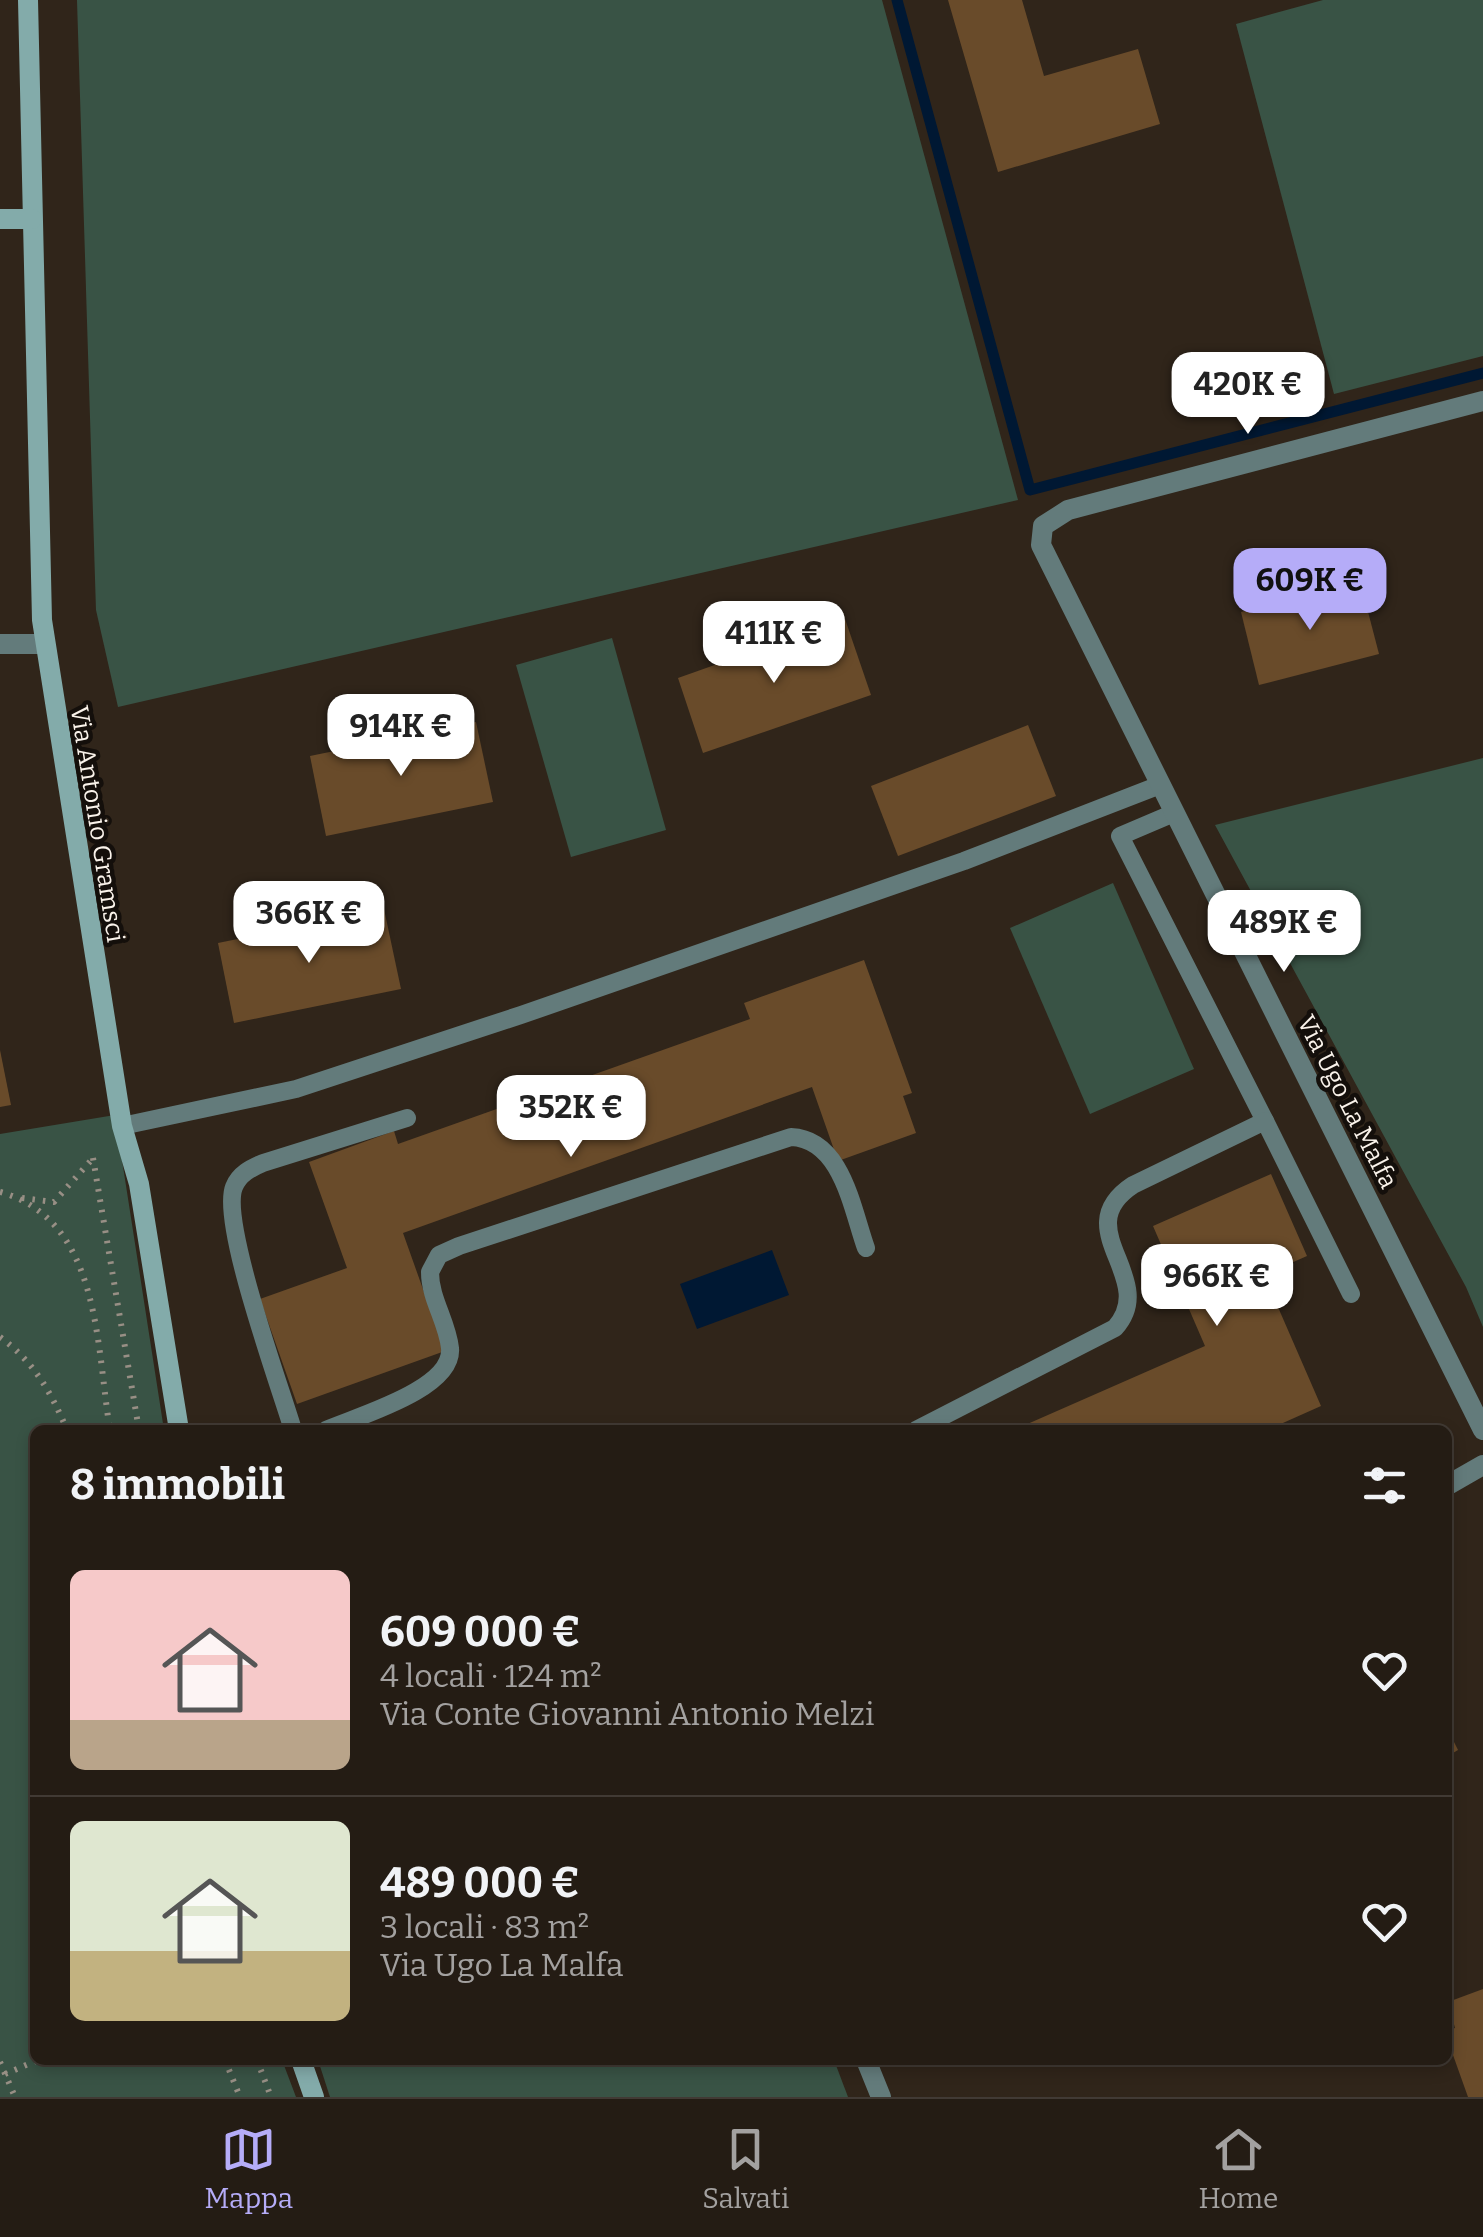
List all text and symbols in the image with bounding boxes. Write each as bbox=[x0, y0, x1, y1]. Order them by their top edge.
pin: 420K € bbox=[1167, 352, 1329, 437]
text: 420K € bbox=[1194, 365, 1302, 403]
pin: 609K € bbox=[1229, 548, 1391, 633]
text: 609K € bbox=[1255, 561, 1365, 599]
pin: 411K € bbox=[693, 601, 855, 686]
text: 411K € bbox=[725, 614, 823, 652]
pin: 914K € bbox=[320, 694, 482, 779]
street label: Via Antonio Gramsci bbox=[63, 704, 131, 944]
text: 914K € bbox=[349, 707, 453, 745]
pin: 366K € bbox=[228, 881, 390, 966]
pin: 489K € bbox=[1203, 890, 1365, 975]
text: 366K € bbox=[255, 894, 363, 932]
text: 489K € bbox=[1230, 903, 1338, 941]
street label: Via Ugo La Malfa bbox=[1290, 1010, 1404, 1194]
pin: 352K € bbox=[490, 1075, 652, 1160]
text: 352K € bbox=[519, 1088, 623, 1126]
pin: 966K € bbox=[1136, 1244, 1298, 1329]
text: 966K € bbox=[1163, 1257, 1271, 1295]
icon: filters bbox=[1357, 1458, 1412, 1513]
text: 8 immobili bbox=[70, 1460, 285, 1510]
text: 609 000 € bbox=[380, 1607, 581, 1657]
icon: home bbox=[150, 1610, 270, 1730]
icon: heart bbox=[1357, 1643, 1412, 1698]
text: 4 locali · 124 m² bbox=[380, 1657, 602, 1695]
text: Via Conte Giovanni Antonio Melzi bbox=[380, 1695, 874, 1733]
text: 489 000 € bbox=[380, 1858, 580, 1908]
icon: home bbox=[150, 1861, 270, 1981]
icon: heart bbox=[1357, 1894, 1412, 1949]
text: 3 locali · 83 m² bbox=[380, 1908, 589, 1946]
text: Via Ugo La Malfa bbox=[380, 1946, 624, 1984]
tab: Mappa bbox=[205, 2122, 293, 2215]
tab: Salvati bbox=[702, 2122, 789, 2215]
tab: Home bbox=[1198, 2122, 1278, 2215]

